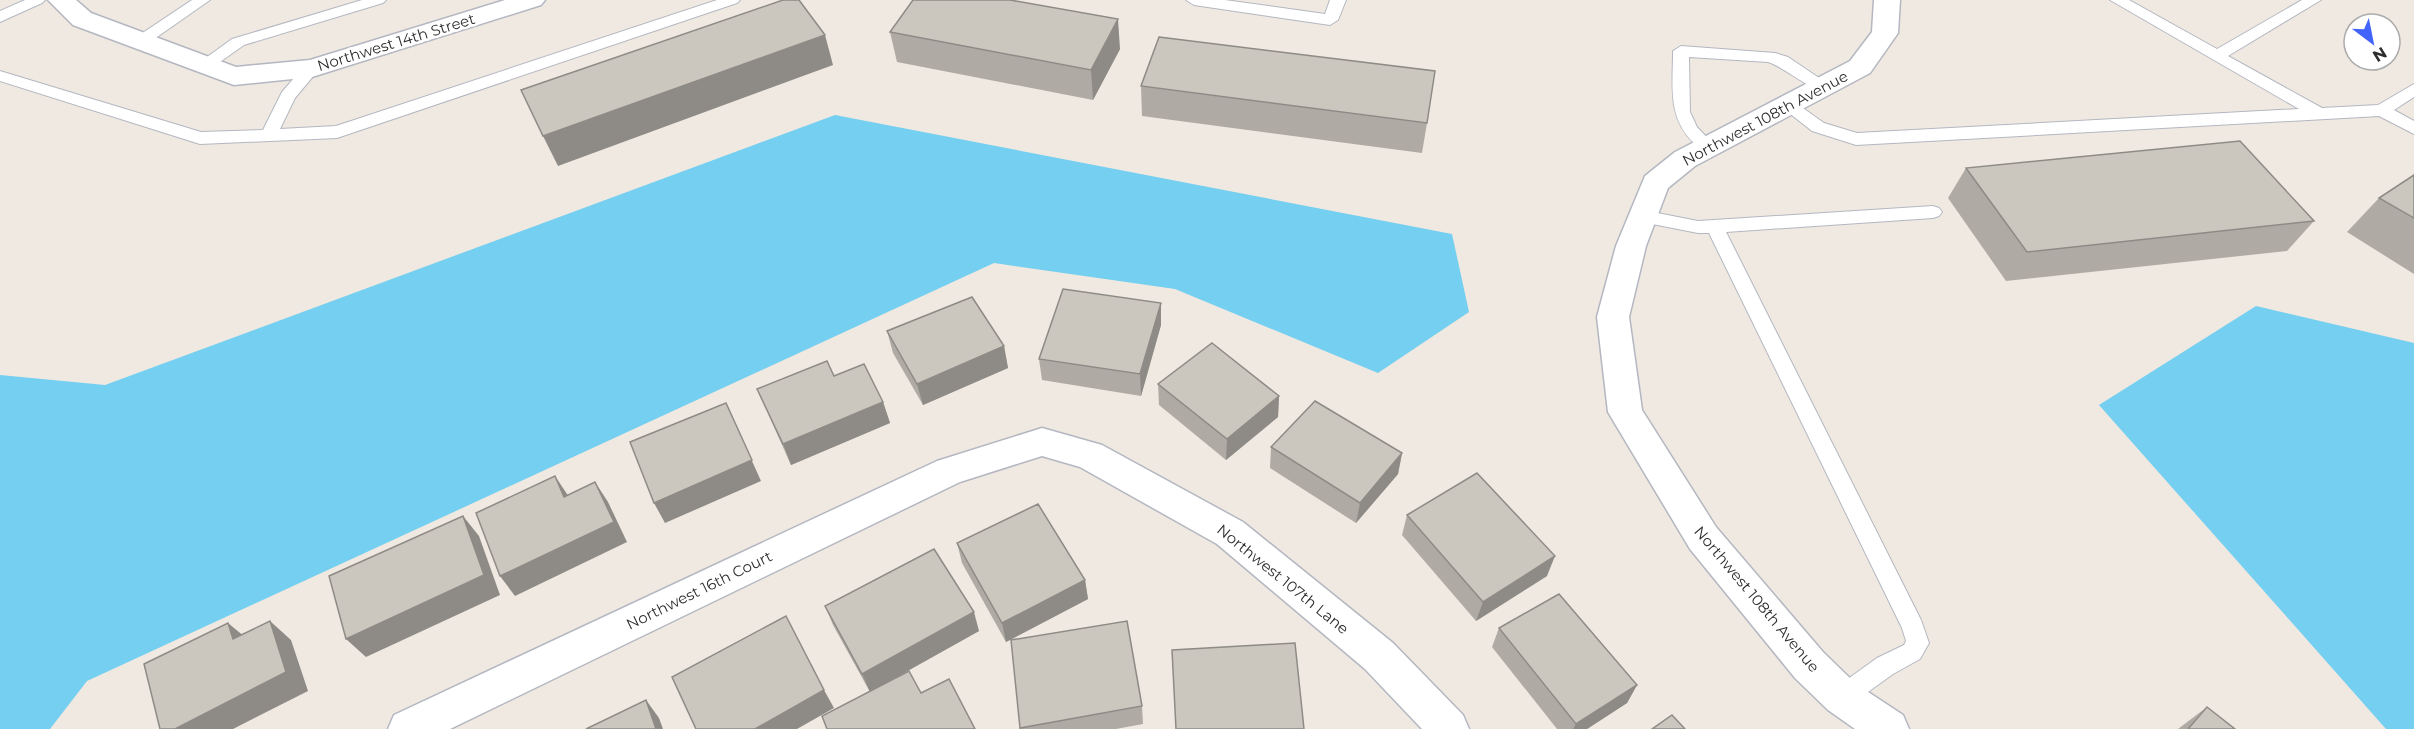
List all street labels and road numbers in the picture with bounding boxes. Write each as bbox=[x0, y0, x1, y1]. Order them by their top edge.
street label: Northwest 14th Street bbox=[315, 9, 477, 75]
street label: Northwest 108th Avenue bbox=[1679, 66, 1851, 170]
street label: Northwest 107th Lane bbox=[1213, 520, 1353, 638]
street label: Northwest 108th Avenue bbox=[1690, 522, 1824, 676]
street label: Northwest 16th Court bbox=[623, 546, 775, 634]

